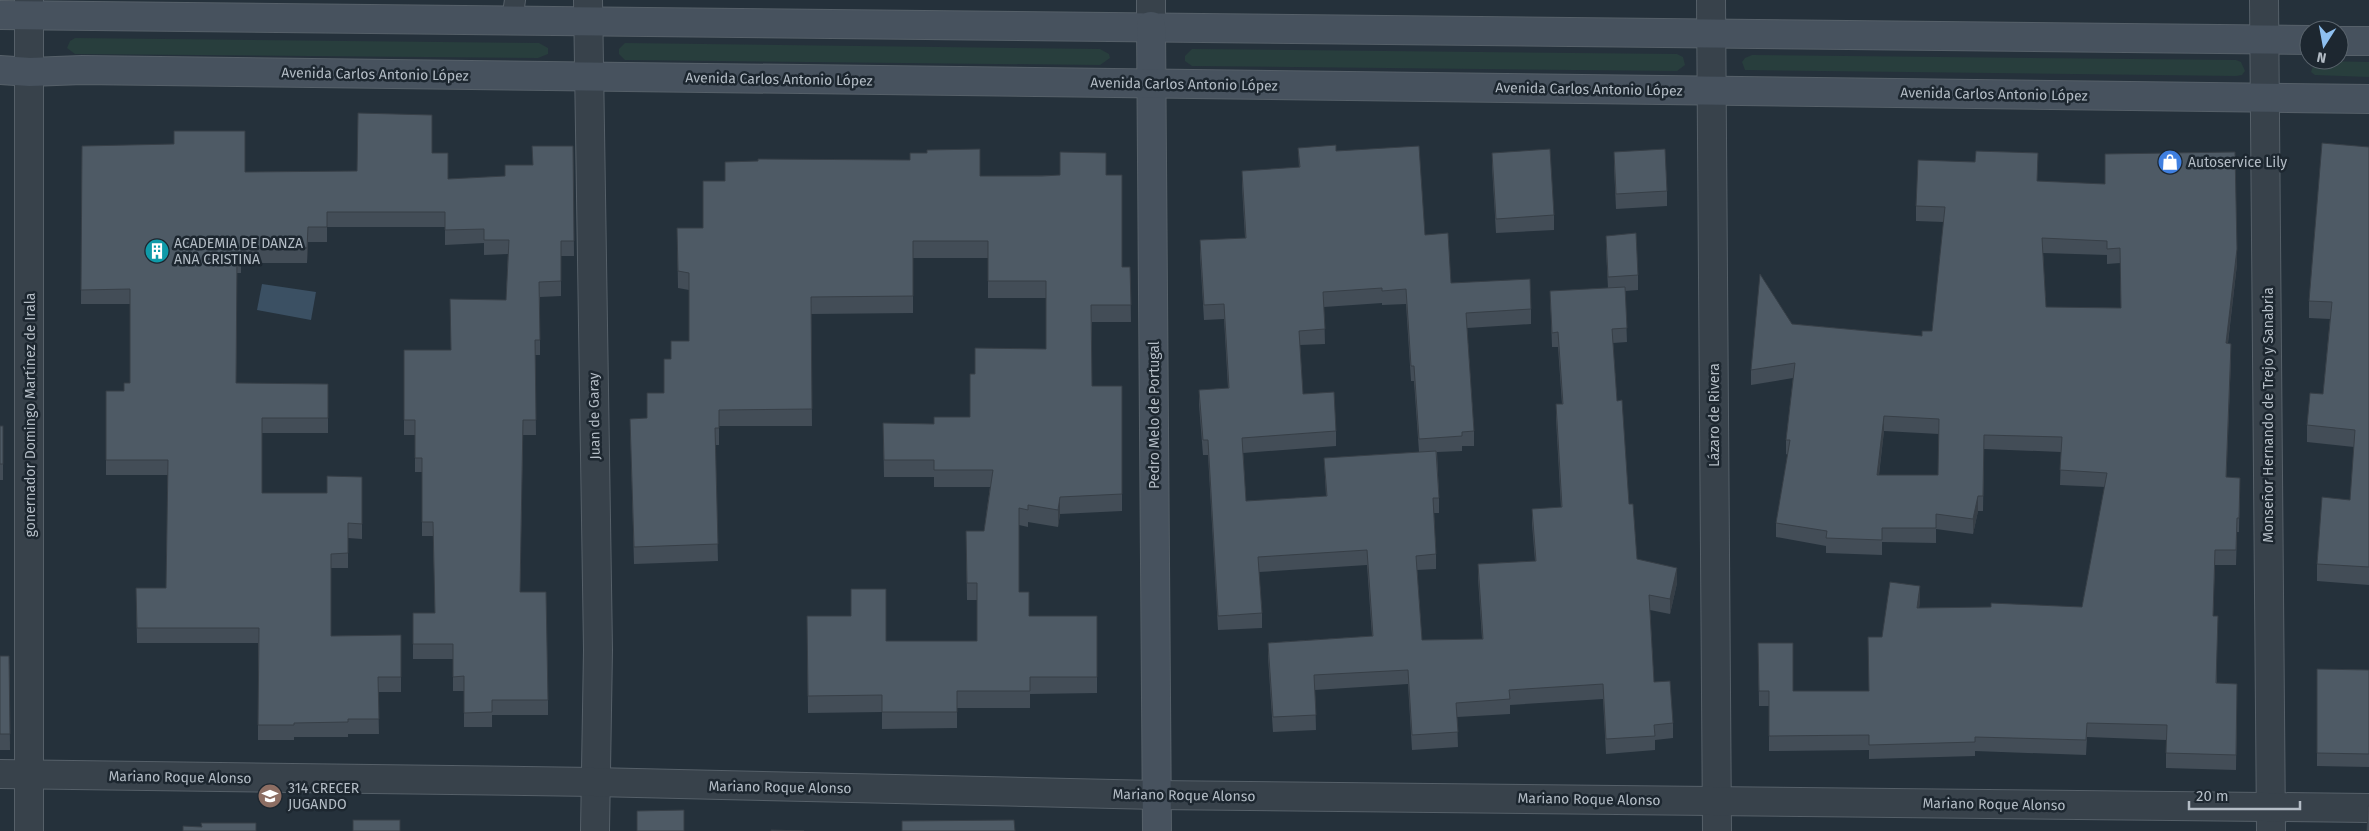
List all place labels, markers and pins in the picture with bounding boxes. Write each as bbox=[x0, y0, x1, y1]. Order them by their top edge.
shop icon: Autoservice Lily bbox=[2157, 149, 2183, 175]
place label: Autoservice Lily bbox=[2188, 154, 2287, 171]
place label: ACADEMIA DE DANZA ANA CRISTINA bbox=[174, 235, 303, 268]
building icon: ACADEMIA DE DANZA ANA CRISTINA bbox=[144, 238, 170, 264]
place label: 314 CRECER JUGANDO bbox=[288, 780, 360, 813]
school or university icon: 314 CRECER JUGANDO bbox=[257, 783, 283, 809]

